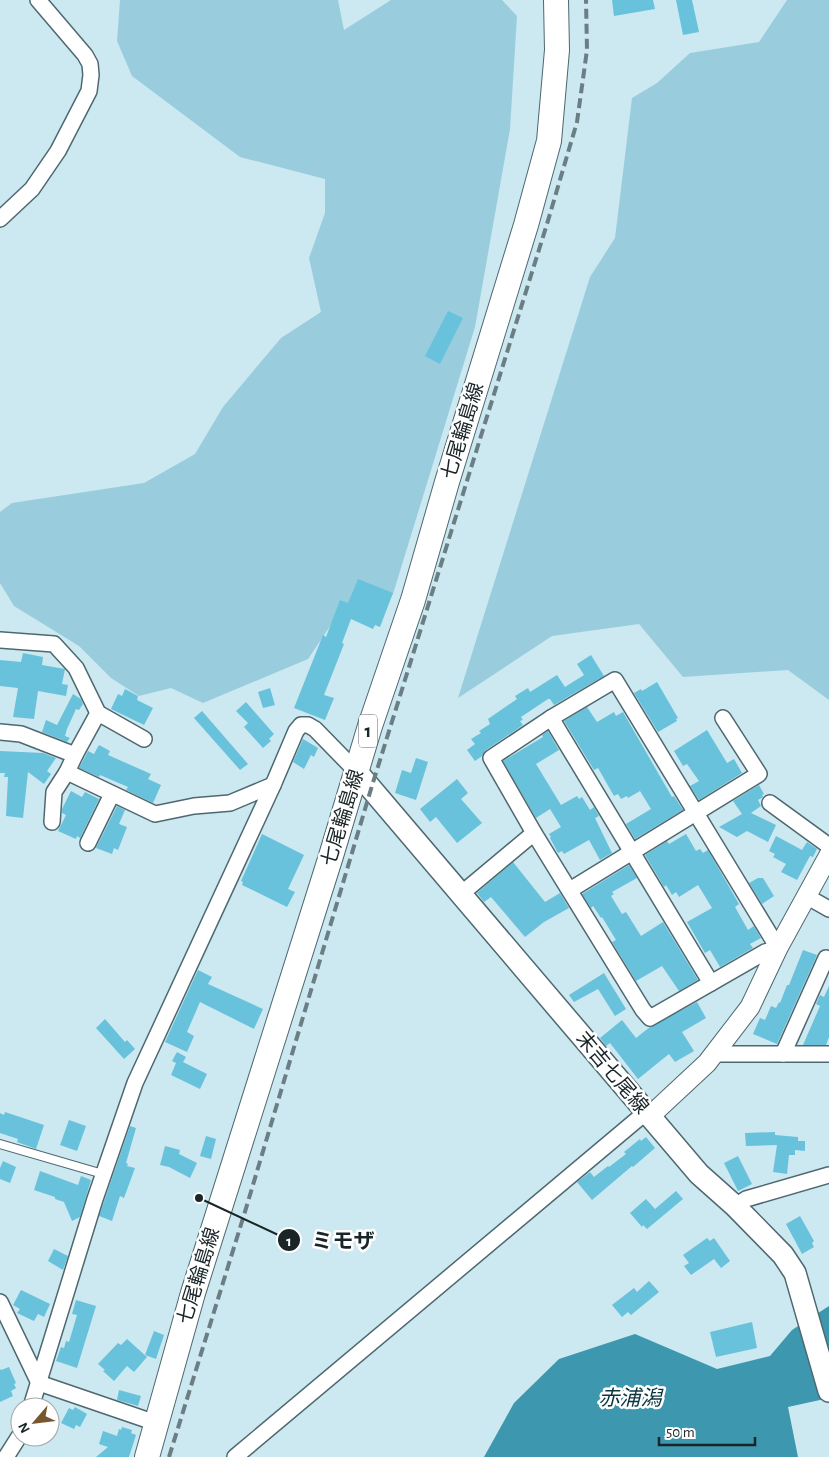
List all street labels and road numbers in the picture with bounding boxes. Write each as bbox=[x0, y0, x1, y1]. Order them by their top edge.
street label: 七尾輪島線 bbox=[437, 380, 487, 482]
road number: 1 bbox=[359, 714, 377, 748]
street label: 七尾輪島線 bbox=[317, 767, 367, 869]
street label: 末吉七尾線 bbox=[572, 1027, 653, 1118]
street label: 七尾輪島線 bbox=[173, 1225, 223, 1327]

